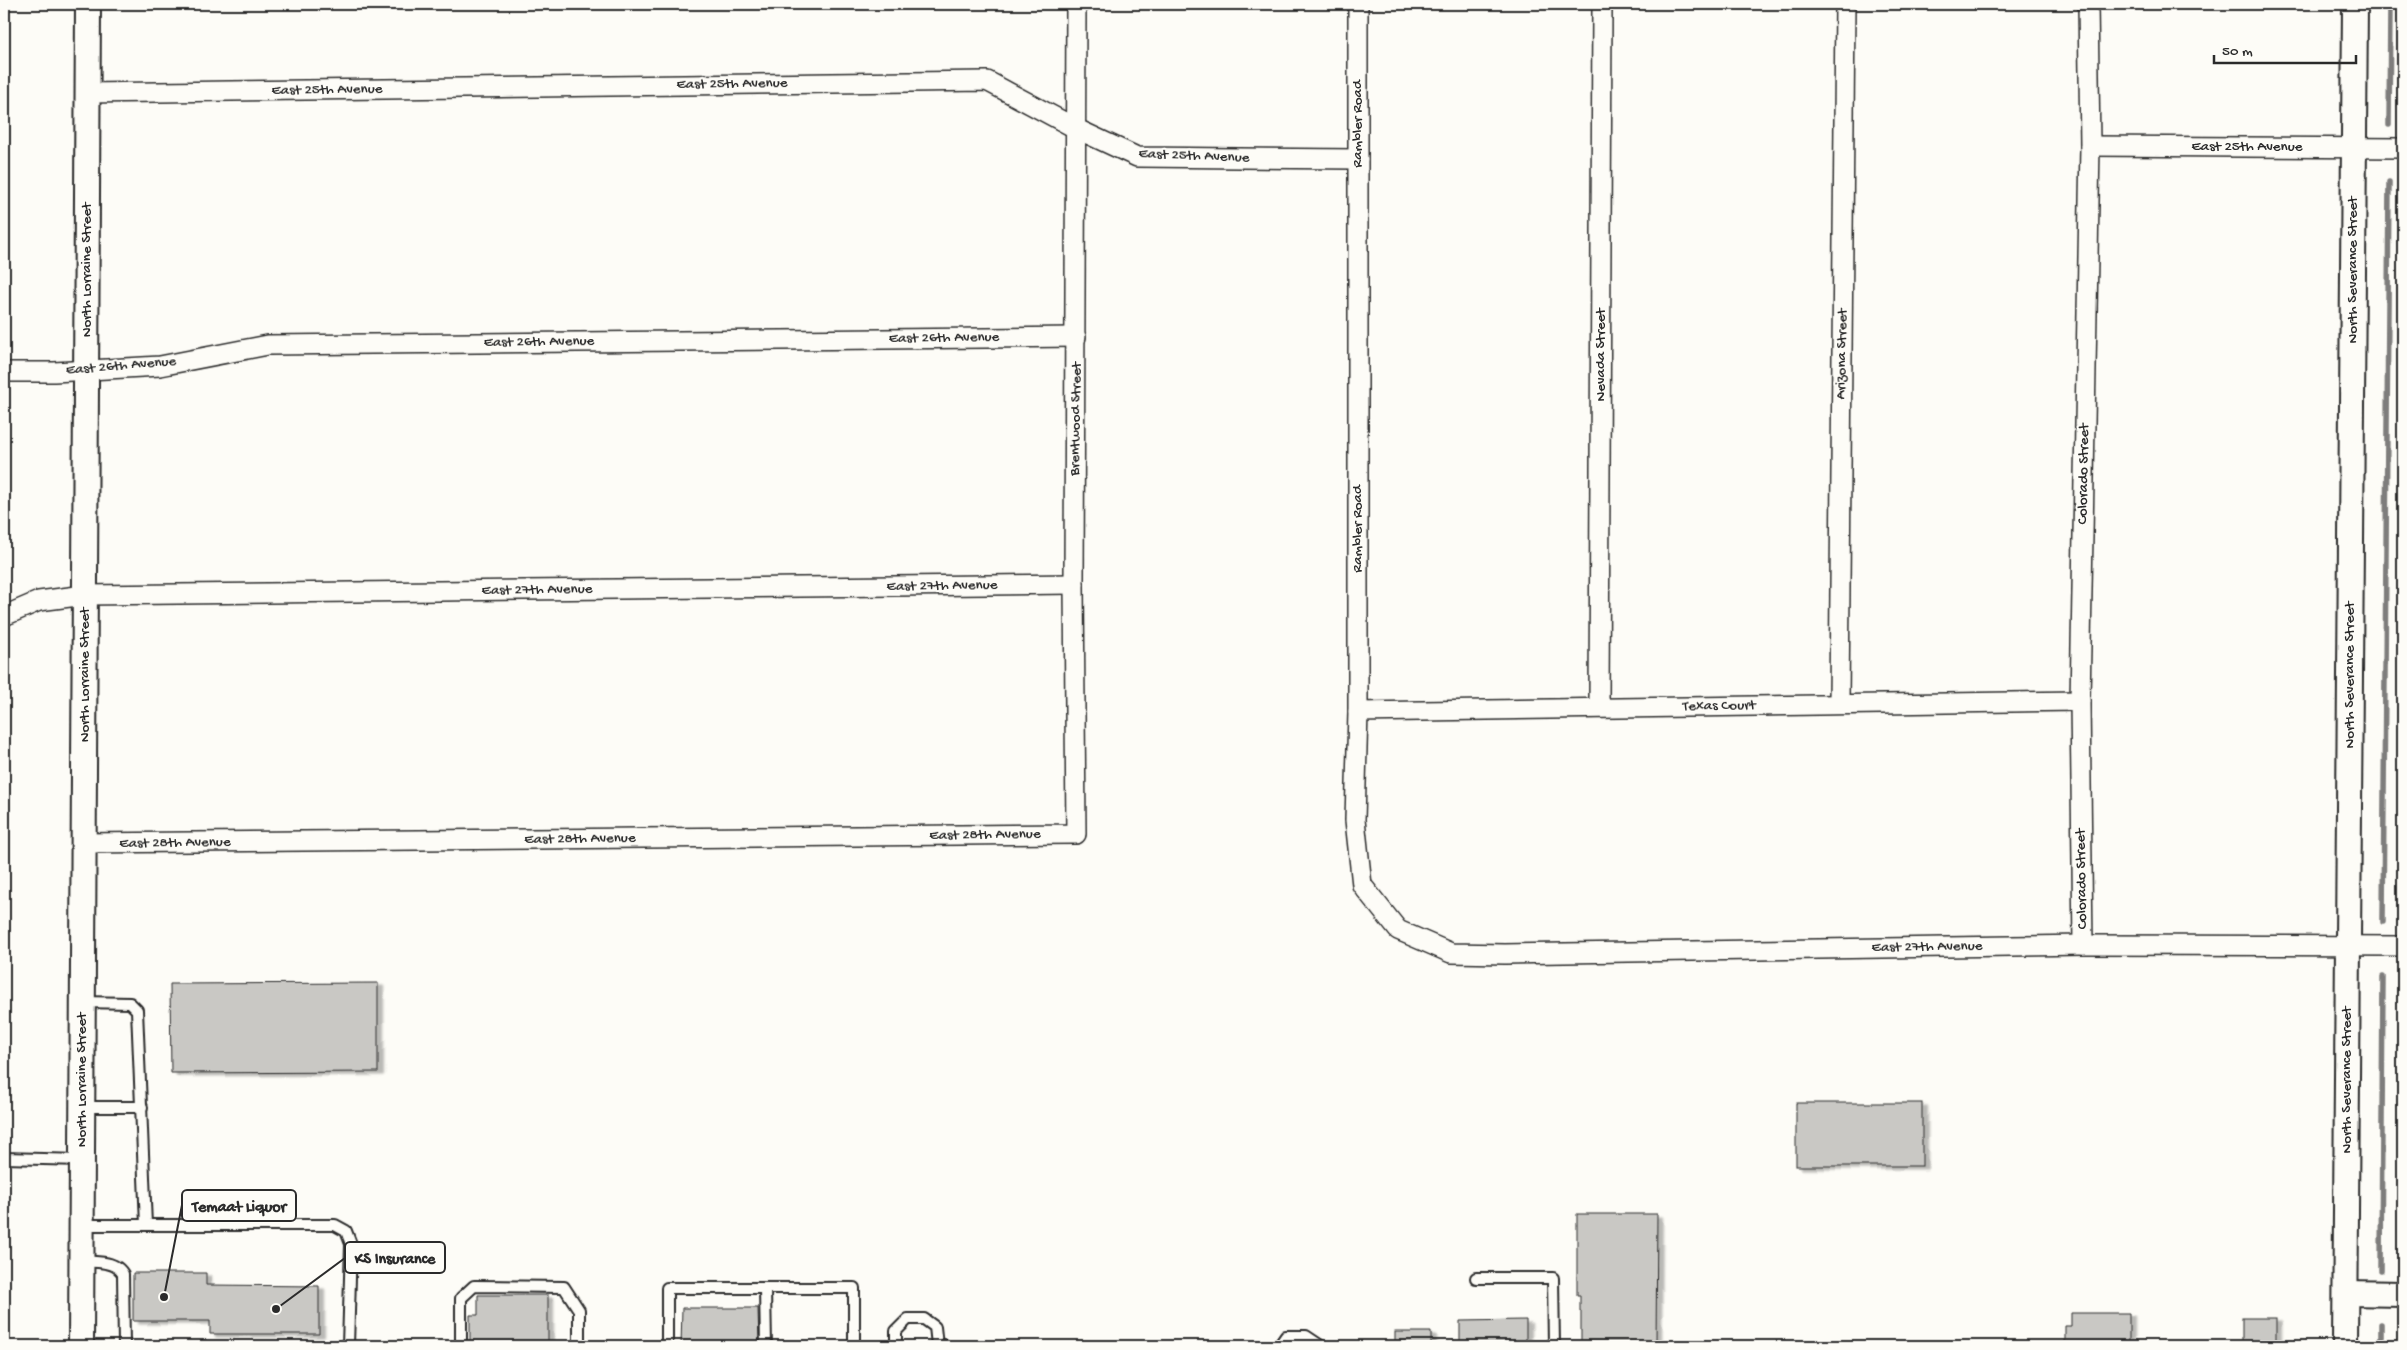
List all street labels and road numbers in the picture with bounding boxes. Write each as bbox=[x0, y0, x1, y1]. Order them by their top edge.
street label: East 25th Avenue bbox=[676, 74, 788, 94]
street label: Rambler Road bbox=[1349, 79, 1367, 168]
street label: East 25th Avenue bbox=[271, 80, 383, 100]
street label: East 25th Avenue bbox=[2192, 138, 2303, 156]
street label: East 25th Avenue bbox=[1138, 145, 1250, 167]
street label: North Severance Street bbox=[2344, 195, 2362, 343]
street label: North Lorraine Street bbox=[78, 201, 96, 337]
street label: Nevada Street bbox=[1592, 307, 1610, 402]
street label: Arizona Street bbox=[1832, 307, 1852, 400]
street label: East 26th Avenue bbox=[889, 328, 1000, 348]
street label: East 26th Avenue bbox=[484, 332, 595, 352]
street label: East 26th Avenue bbox=[65, 352, 177, 380]
street label: Brentwood Street bbox=[1066, 360, 1086, 477]
street label: Colorado Street bbox=[2074, 422, 2094, 525]
street label: Rambler Road bbox=[1349, 484, 1367, 573]
street label: East 27th Avenue bbox=[886, 576, 998, 596]
street label: East 27th Avenue bbox=[481, 580, 593, 600]
street label: North Severance Street bbox=[2341, 600, 2359, 748]
street label: North Lorraine Street bbox=[76, 606, 94, 742]
street label: Texas Court bbox=[1681, 696, 1758, 716]
street label: East 28th Avenue bbox=[929, 825, 1041, 845]
street label: Colorado Street bbox=[2072, 827, 2092, 930]
street label: East 28th Avenue bbox=[524, 829, 636, 849]
street label: East 28th Avenue bbox=[119, 833, 231, 853]
street label: East 27th Avenue bbox=[1871, 937, 1983, 957]
street label: North Severance Street bbox=[2338, 1005, 2356, 1153]
street label: North Lorraine Street bbox=[73, 1011, 91, 1147]

